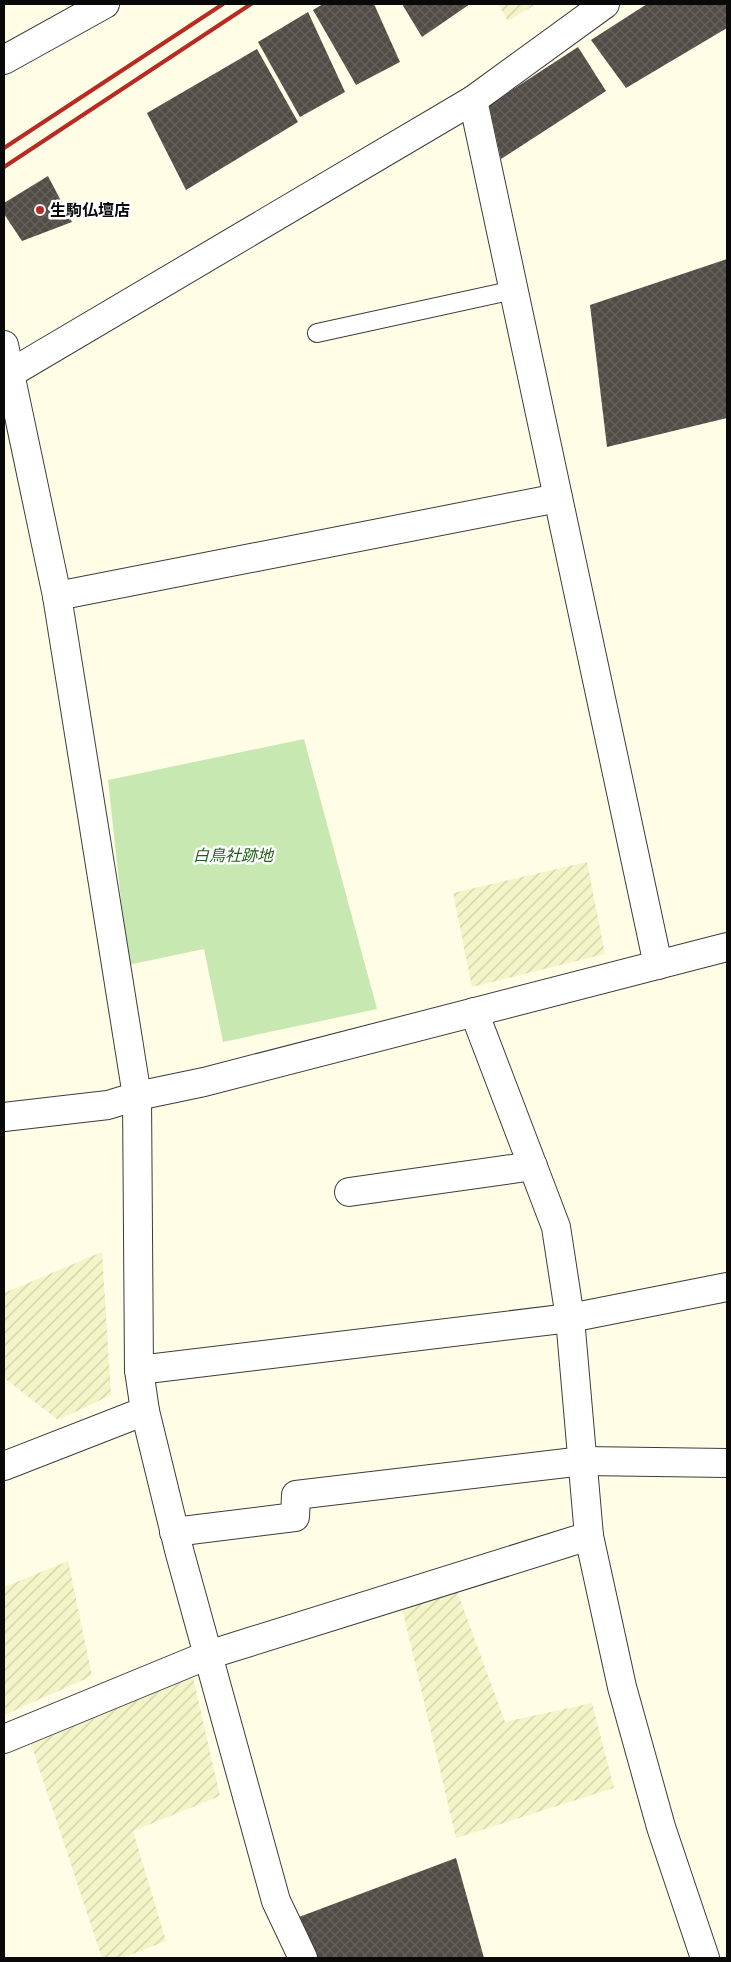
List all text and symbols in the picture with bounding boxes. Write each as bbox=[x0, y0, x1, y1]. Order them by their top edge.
place label: 生駒仏壇店 bbox=[50, 200, 130, 220]
marker: 生駒仏壇店 bbox=[34, 204, 46, 216]
park label: 白鳥社跡地 bbox=[193, 845, 275, 865]

